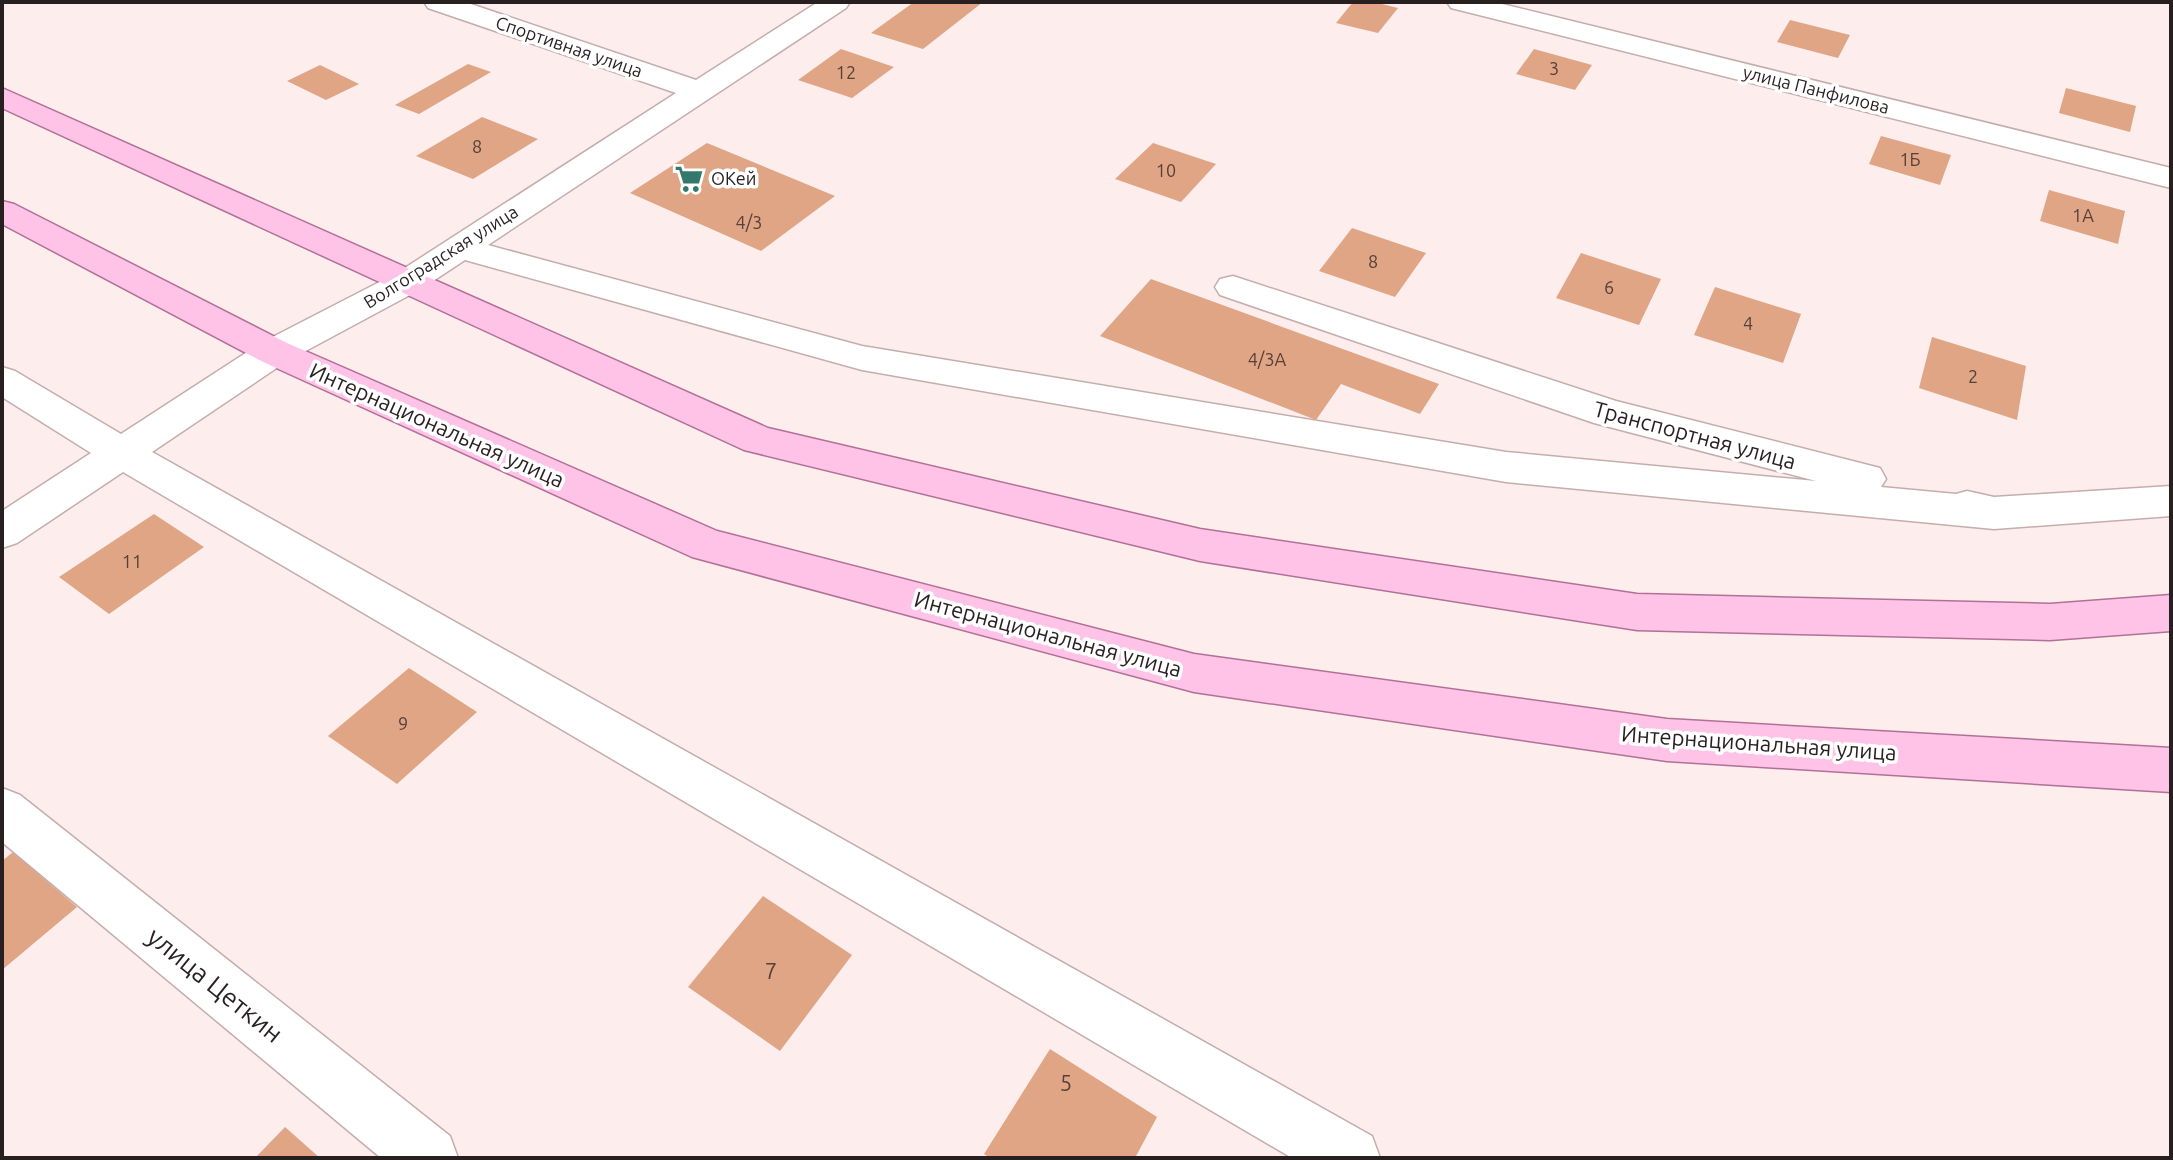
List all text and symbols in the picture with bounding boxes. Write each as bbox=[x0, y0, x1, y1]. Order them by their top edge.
street label: Спортивная улица bbox=[493, 12, 645, 81]
house number: 3 bbox=[1549, 58, 1559, 78]
street label: улица Панфилова bbox=[1741, 61, 1892, 117]
house number: 12 bbox=[836, 62, 856, 82]
house number: 8 bbox=[472, 136, 482, 156]
house number: 1Б bbox=[1899, 149, 1921, 169]
house number: 10 bbox=[1156, 160, 1176, 180]
supermarket icon: ОКей bbox=[674, 164, 704, 194]
place label: ОКей bbox=[711, 168, 756, 188]
street label: Волгоградская улица bbox=[360, 201, 521, 312]
house number: 1А bbox=[2072, 205, 2094, 225]
house number: 4/3 bbox=[736, 212, 762, 232]
house number: 8 bbox=[1368, 251, 1378, 271]
house number: 6 bbox=[1604, 277, 1614, 297]
house number: 4 bbox=[1743, 313, 1753, 333]
house number: 4/3А bbox=[1248, 349, 1287, 369]
street label: Интернациональная улица bbox=[306, 357, 568, 492]
house number: 2 bbox=[1968, 366, 1978, 386]
street label: Транспортная улица bbox=[1591, 395, 1799, 474]
house number: 11 bbox=[122, 551, 142, 571]
street label: Интернациональная улица bbox=[912, 586, 1185, 681]
house number: 9 bbox=[398, 713, 408, 733]
street label: Интернациональная улица bbox=[1621, 720, 1897, 765]
street label: улица Цеткин bbox=[142, 921, 289, 1048]
house number: 7 bbox=[765, 958, 777, 983]
house number: 5 bbox=[1060, 1070, 1072, 1095]

